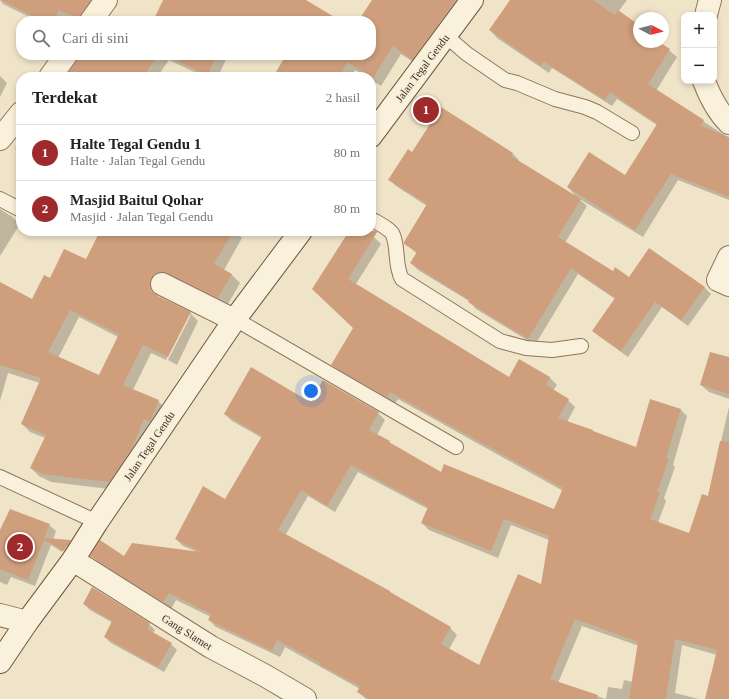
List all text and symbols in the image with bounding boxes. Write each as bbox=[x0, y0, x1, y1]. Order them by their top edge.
north arrow bbox=[633, 12, 669, 48]
map controls bbox=[681, 12, 717, 84]
button: + bbox=[681, 12, 717, 48]
search box bbox=[16, 16, 376, 60]
icon: search bbox=[30, 27, 52, 49]
text: Cari di sini bbox=[62, 30, 129, 46]
street label: Jalan Tegal Gendu bbox=[393, 31, 452, 104]
button: − bbox=[681, 48, 717, 84]
text: Terdekat bbox=[32, 88, 98, 107]
text: 2 hasil bbox=[326, 90, 360, 105]
pin: 1 bbox=[413, 95, 439, 125]
text: Halte Tegal Gendu 1 bbox=[70, 136, 201, 152]
text: 1 bbox=[42, 145, 48, 160]
text: 80 m bbox=[334, 145, 360, 160]
text: Halte · Jalan Tegal Gendu bbox=[70, 153, 205, 168]
text: Masjid Baitul Qohar bbox=[70, 192, 203, 208]
text: 2 bbox=[42, 201, 48, 216]
text: 80 m bbox=[334, 201, 360, 216]
text: Masjid · Jalan Tegal Gendu bbox=[70, 209, 213, 224]
your location bbox=[301, 381, 321, 401]
street label: Jalan Tegal Gendu bbox=[121, 408, 177, 483]
pin: 2 bbox=[7, 532, 33, 562]
street label: Gang Slamet bbox=[160, 612, 214, 652]

